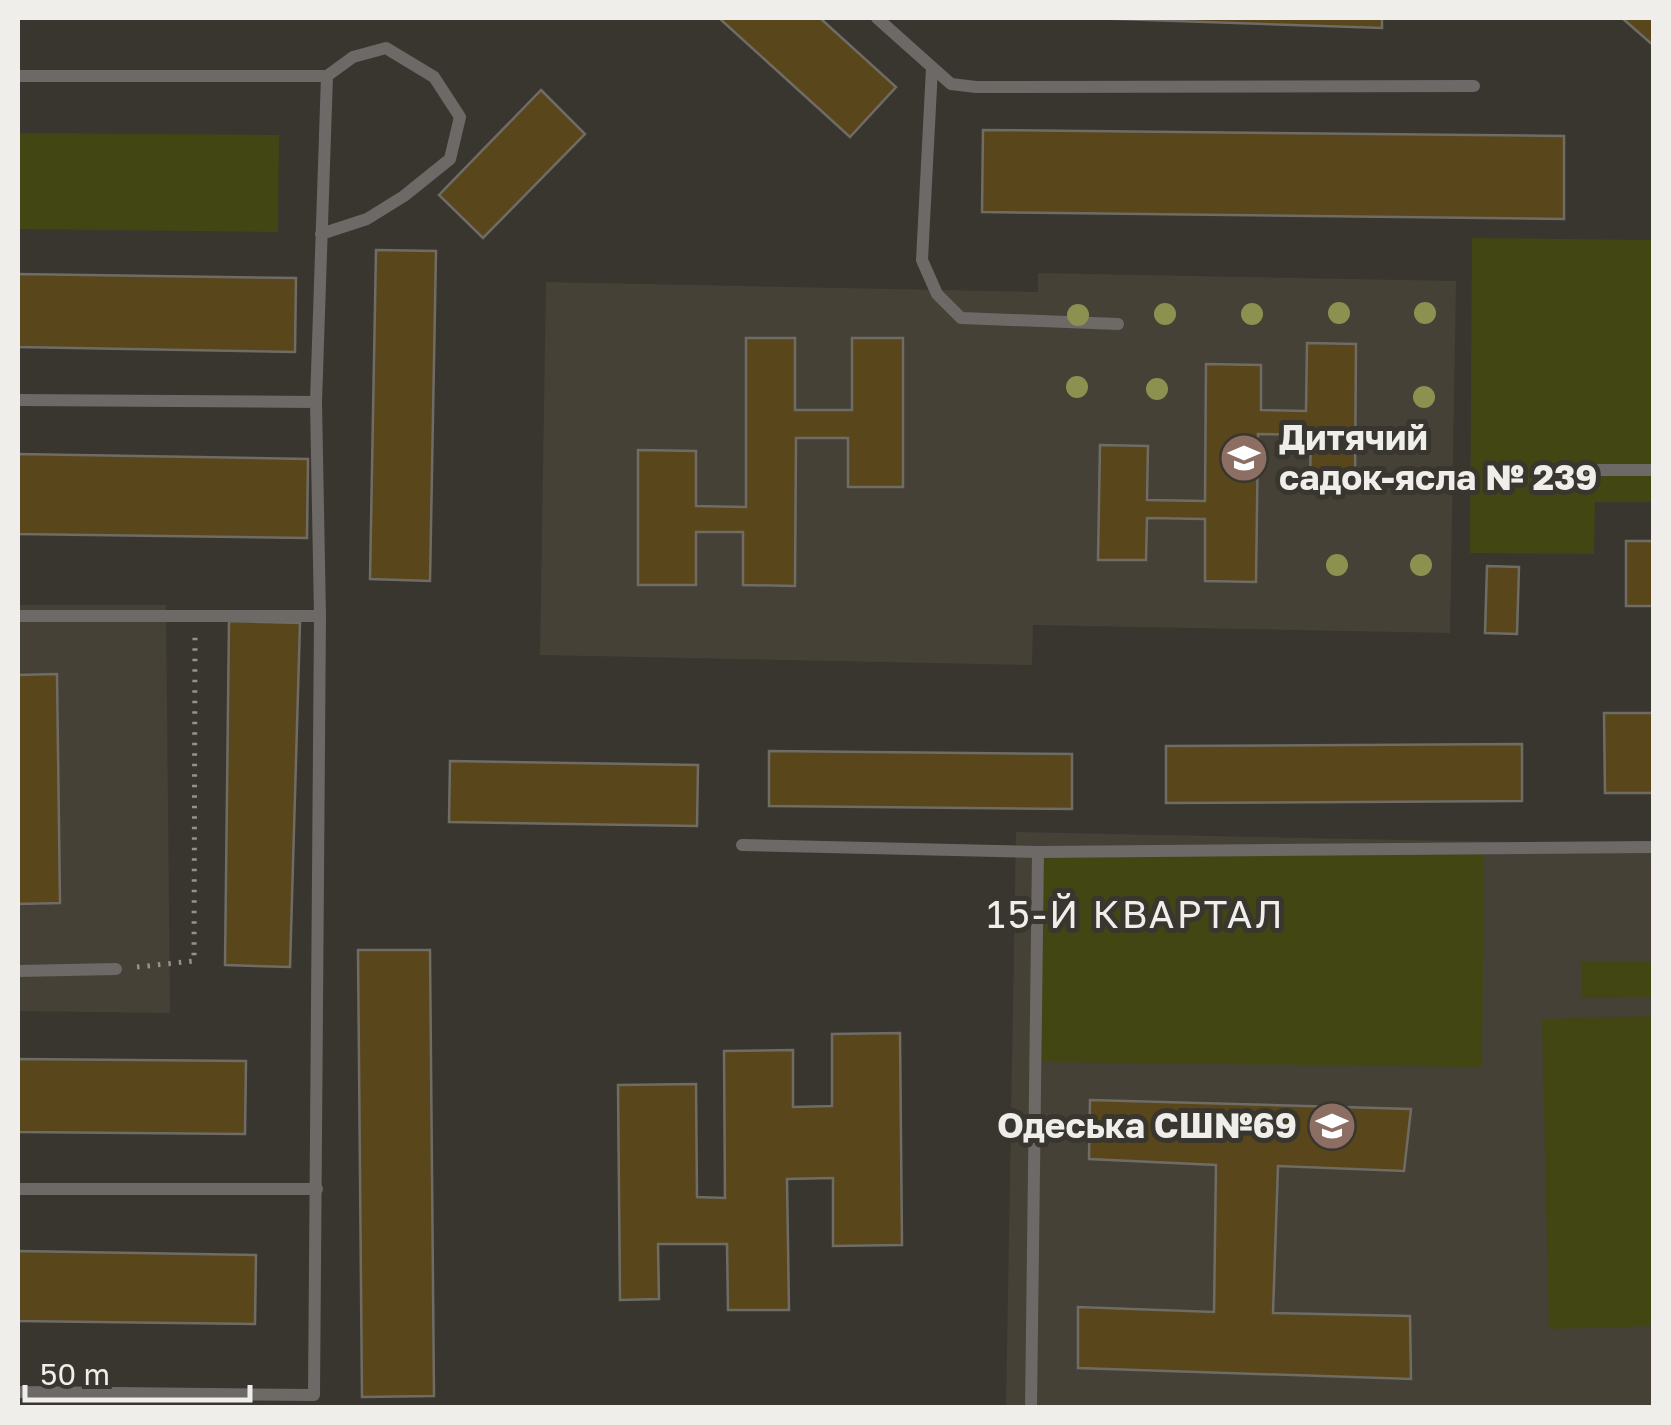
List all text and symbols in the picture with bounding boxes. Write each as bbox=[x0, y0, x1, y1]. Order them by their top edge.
place label: Дитячий садок-ясла № 239 bbox=[1279, 416, 1598, 498]
school or university icon: Дитячий садок-ясла № 239 bbox=[1218, 432, 1270, 484]
district label: 15-Й КВАРТАЛ bbox=[987, 891, 1285, 936]
school or university icon: Одеська СШ№69 bbox=[1306, 1100, 1358, 1152]
place label: Одеська СШ№69 bbox=[997, 1104, 1297, 1146]
scale bar bbox=[25, 1340, 250, 1402]
text: 50 m bbox=[40, 1356, 110, 1392]

